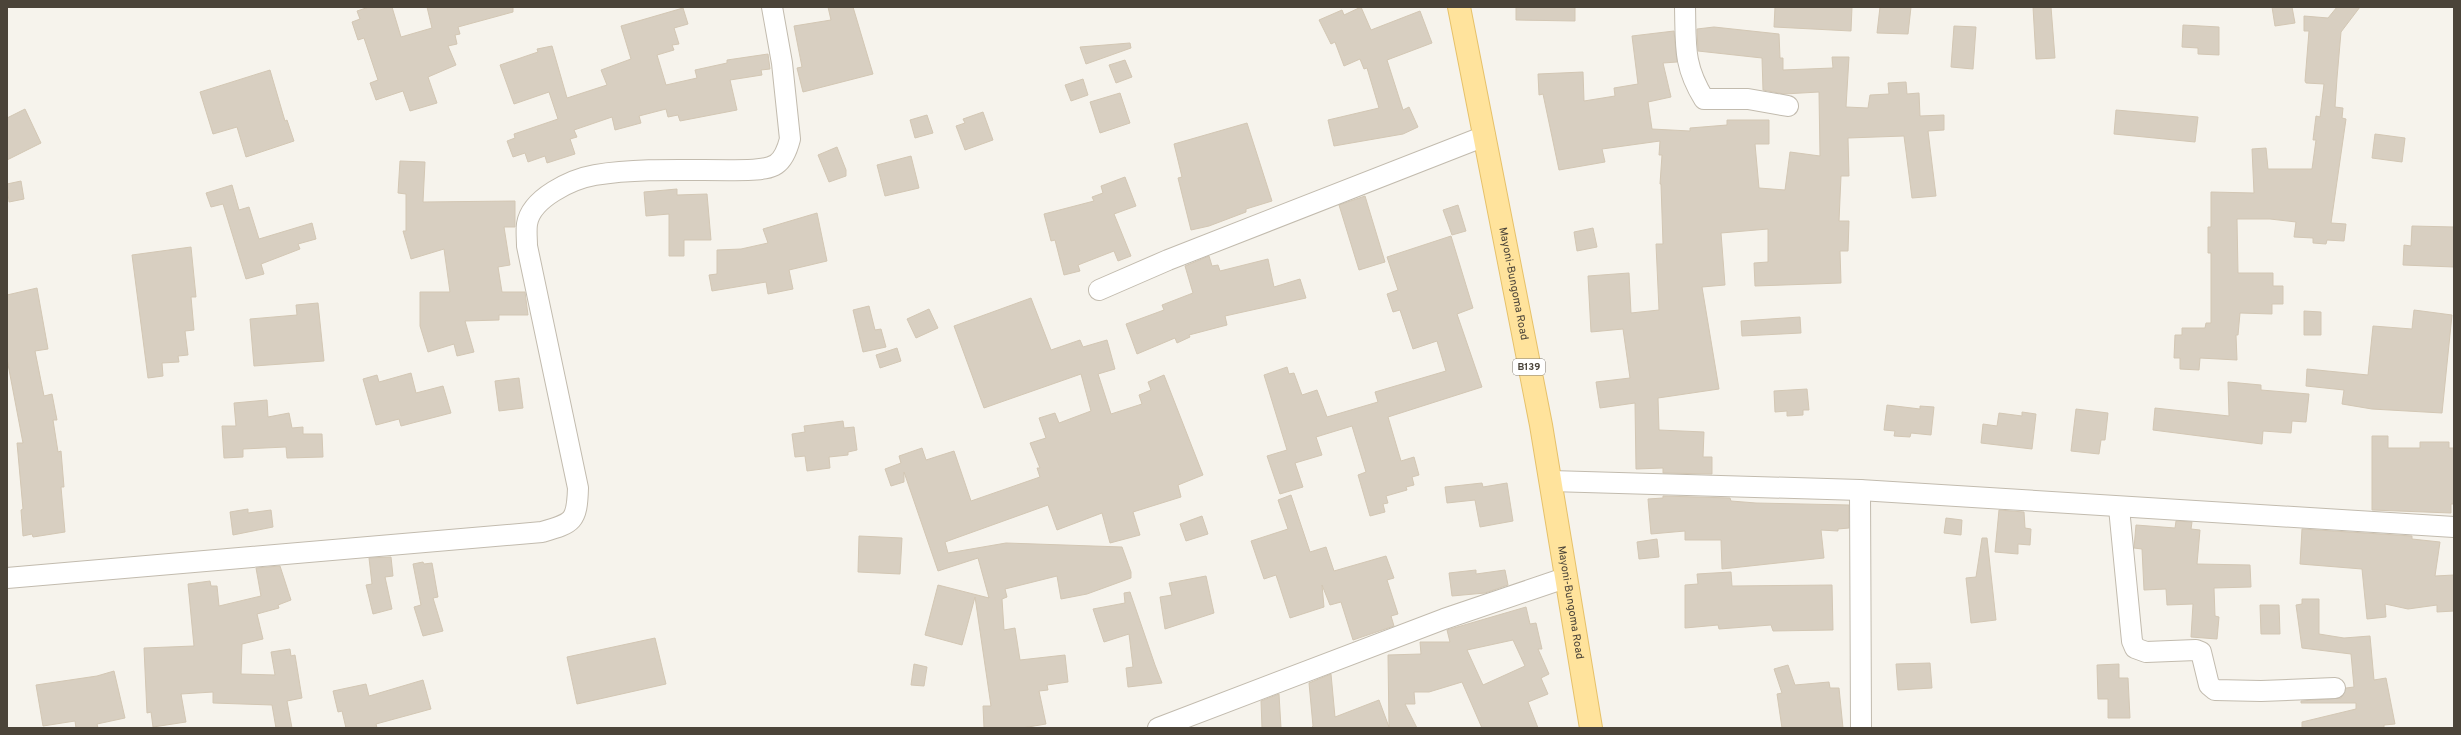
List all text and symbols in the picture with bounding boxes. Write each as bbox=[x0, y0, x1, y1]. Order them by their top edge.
street label: Mayoni-Bungoma Road bbox=[1495, 226, 1531, 341]
road number: B139 bbox=[1513, 359, 1545, 375]
street label: Mayoni-Bungoma Road bbox=[1554, 545, 1587, 660]

